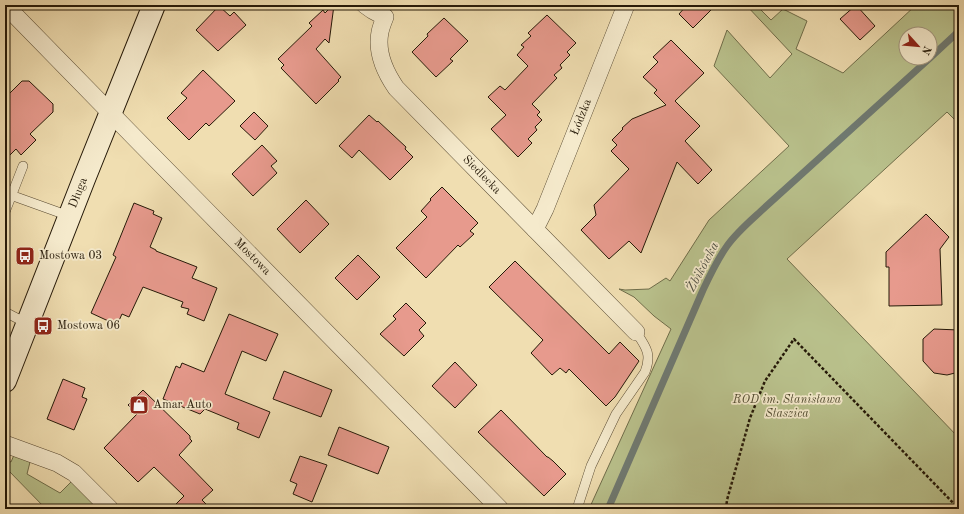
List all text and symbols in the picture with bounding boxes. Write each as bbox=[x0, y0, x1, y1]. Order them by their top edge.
north arrow bbox=[898, 26, 938, 66]
text: N bbox=[918, 44, 932, 57]
street label: Łódzka bbox=[569, 97, 594, 137]
street label: Siedlecka bbox=[460, 153, 503, 197]
street label: Długa bbox=[67, 176, 90, 210]
street label: Mostowa bbox=[232, 236, 273, 278]
water label: Żbikówka bbox=[682, 238, 722, 294]
bus stop icon: Mostowa 03 bbox=[14, 245, 36, 267]
place label: Mostowa 03 bbox=[39, 250, 102, 262]
bus stop icon: Mostowa 06 bbox=[32, 315, 54, 337]
place label: Mostowa 06 bbox=[57, 320, 120, 332]
shop icon: Amar Auto bbox=[128, 394, 150, 416]
park label: ROD im. Stanisława Staszica bbox=[732, 394, 842, 420]
place label: Amar Auto bbox=[153, 399, 212, 411]

